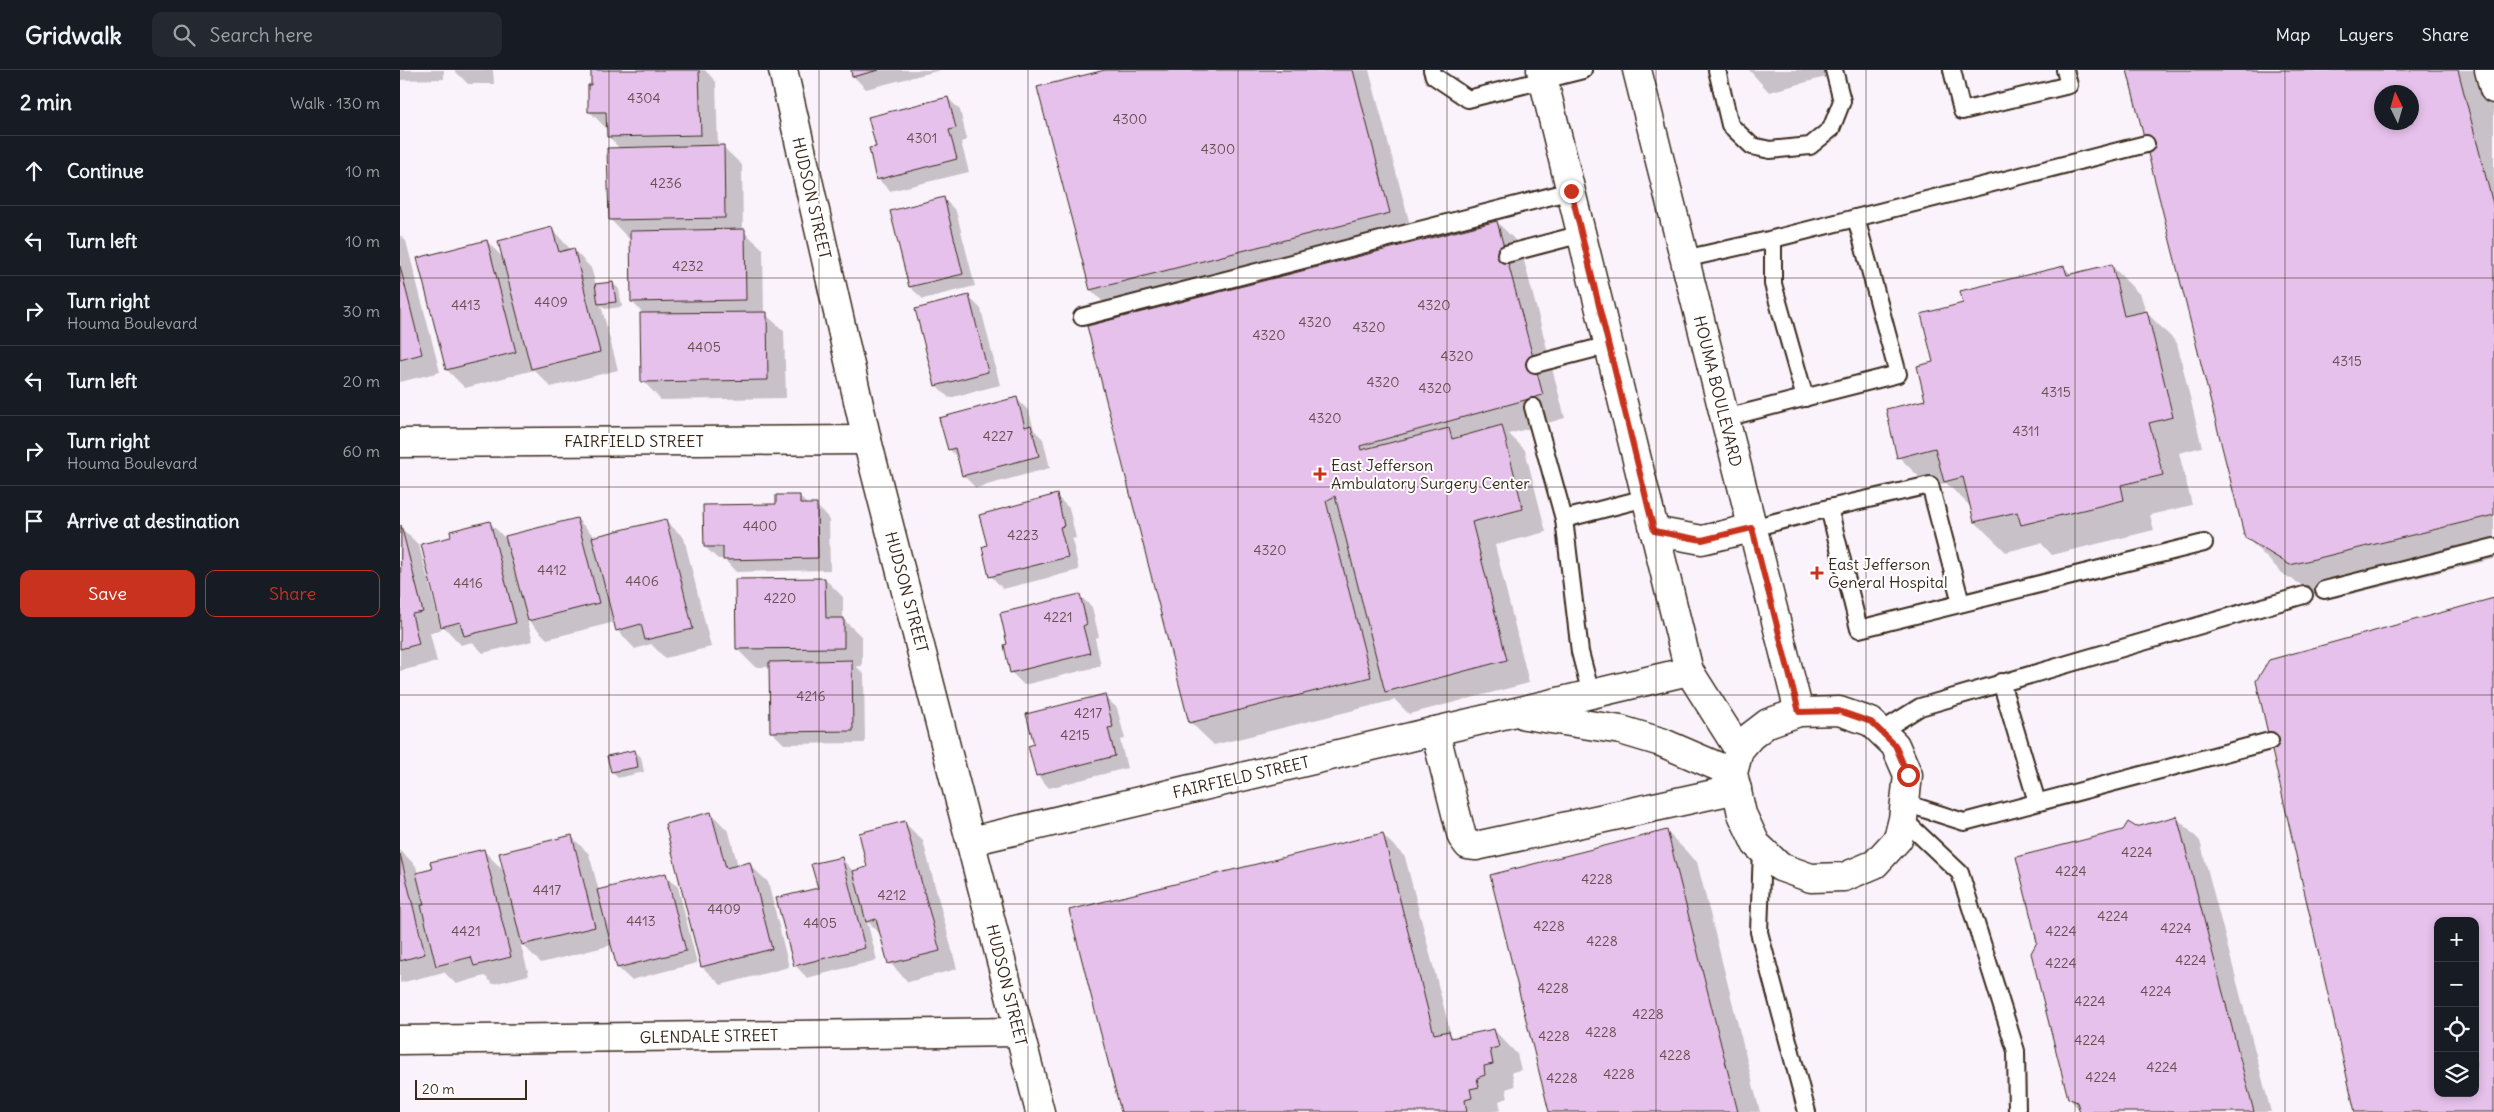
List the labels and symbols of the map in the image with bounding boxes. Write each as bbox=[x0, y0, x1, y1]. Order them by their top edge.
north arrow bbox=[2374, 85, 2419, 130]
house number: 4304 bbox=[627, 89, 661, 107]
house number: 4300 bbox=[1113, 110, 1147, 128]
house number: 4301 bbox=[907, 129, 937, 147]
street label: HUDSON STREET bbox=[788, 135, 836, 261]
house number: 4300 bbox=[1201, 140, 1235, 158]
house number: 4236 bbox=[650, 174, 682, 192]
route end bbox=[1560, 180, 1583, 203]
house number: 4232 bbox=[672, 257, 704, 275]
house number: 4409 bbox=[534, 293, 568, 311]
house number: 4413 bbox=[451, 296, 481, 314]
house number: 4320 bbox=[1418, 296, 1450, 314]
house number: 4320 bbox=[1299, 313, 1331, 331]
street label: HOUMA BOULEVARD bbox=[1690, 313, 1746, 469]
house number: 4320 bbox=[1353, 318, 1385, 336]
house number: 4320 bbox=[1253, 326, 1285, 344]
house number: 4405 bbox=[687, 338, 721, 356]
house number: 4320 bbox=[1441, 347, 1473, 365]
house number: 4315 bbox=[2332, 352, 2362, 370]
house number: 4320 bbox=[1367, 373, 1399, 391]
house number: 4320 bbox=[1419, 379, 1451, 397]
house number: 4315 bbox=[2041, 383, 2071, 401]
house number: 4320 bbox=[1309, 409, 1341, 427]
house number: 4311 bbox=[2012, 422, 2040, 440]
house number: 4227 bbox=[983, 427, 1013, 445]
street label: FAIRFIELD STREET bbox=[564, 431, 704, 451]
place label: East Jefferson Ambulatory Surgery Center bbox=[1331, 455, 1530, 493]
marker: East Jefferson Ambulatory Surgery Center bbox=[1313, 467, 1327, 481]
house number: 4400 bbox=[743, 517, 777, 535]
house number: 4223 bbox=[1007, 526, 1039, 544]
street label: HUDSON STREET bbox=[881, 529, 933, 655]
house number: 4320 bbox=[1254, 541, 1286, 559]
place label: East Jefferson General Hospital bbox=[1828, 554, 1948, 592]
house number: 4412 bbox=[537, 561, 567, 579]
marker: East Jefferson General Hospital bbox=[1810, 566, 1824, 580]
house number: 4406 bbox=[625, 572, 659, 590]
house number: 4416 bbox=[453, 574, 483, 592]
house number: 4220 bbox=[764, 589, 796, 607]
house number: 4221 bbox=[1044, 608, 1073, 626]
house number: 4216 bbox=[796, 687, 826, 705]
house number: 4217 bbox=[1074, 704, 1102, 722]
house number: 4215 bbox=[1060, 726, 1090, 744]
street label: FAIRFIELD STREET bbox=[1171, 752, 1311, 802]
route start bbox=[1897, 764, 1920, 787]
house number: 4224 bbox=[2121, 843, 2153, 861]
house number: 4224 bbox=[2055, 862, 2087, 880]
house number: 4228 bbox=[1581, 870, 1613, 888]
house number: 4417 bbox=[533, 881, 561, 899]
house number: 4212 bbox=[878, 886, 907, 904]
house number: 4409 bbox=[707, 900, 741, 918]
house number: 4224 bbox=[2097, 907, 2129, 925]
house number: 4413 bbox=[626, 912, 656, 930]
house number: 4405 bbox=[803, 914, 837, 932]
house number: 4228 bbox=[1533, 917, 1565, 935]
house number: 4224 bbox=[2160, 919, 2192, 937]
house number: 4421 bbox=[451, 922, 481, 940]
street label: HUDSON STREET bbox=[982, 922, 1032, 1048]
house number: 4224 bbox=[2045, 922, 2077, 940]
house number: 4228 bbox=[1586, 932, 1618, 950]
house number: 4224 bbox=[2175, 951, 2207, 969]
house number: 4224 bbox=[2045, 954, 2077, 972]
house number: 4228 bbox=[1537, 979, 1569, 997]
house number: 4224 bbox=[2140, 982, 2172, 1000]
house number: 4224 bbox=[2074, 992, 2106, 1010]
house number: 4228 bbox=[1632, 1005, 1664, 1023]
house number: 4228 bbox=[1585, 1023, 1617, 1041]
street label: GLENDALE STREET bbox=[639, 1025, 779, 1047]
house number: 4228 bbox=[1538, 1027, 1570, 1045]
house number: 4224 bbox=[2074, 1031, 2106, 1049]
house number: 4228 bbox=[1659, 1046, 1691, 1064]
house number: 4224 bbox=[2146, 1058, 2178, 1076]
house number: 4228 bbox=[1603, 1065, 1635, 1083]
house number: 4224 bbox=[2085, 1068, 2117, 1086]
house number: 4228 bbox=[1546, 1069, 1578, 1087]
scale bar bbox=[415, 1077, 528, 1100]

